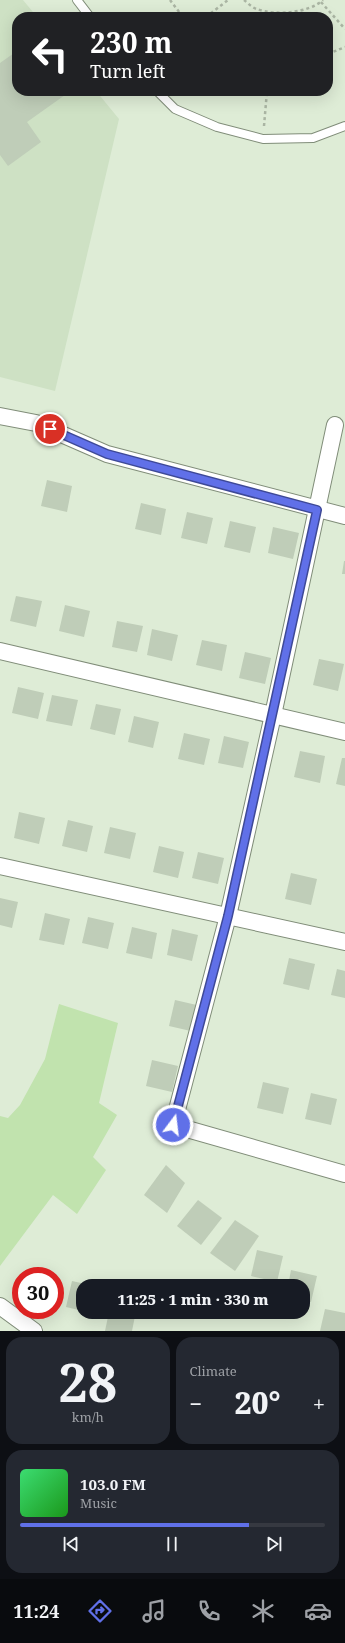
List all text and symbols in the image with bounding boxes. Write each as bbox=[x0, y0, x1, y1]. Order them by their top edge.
text: 230 m bbox=[90, 23, 172, 61]
icon: left bbox=[24, 28, 76, 80]
text: Turn left bbox=[90, 59, 165, 83]
pin bbox=[33, 412, 67, 446]
icon: arrive bbox=[39, 418, 61, 440]
position arrow bbox=[152, 1104, 194, 1146]
speed limit sign: 30 bbox=[12, 1267, 64, 1319]
text: 11:25 · 1 min · 330 m bbox=[117, 1289, 269, 1309]
text: 28 bbox=[58, 1346, 117, 1417]
text: Climate bbox=[190, 1362, 237, 1380]
text: 20° bbox=[234, 1382, 280, 1423]
text: − bbox=[190, 1388, 202, 1418]
text: + bbox=[313, 1388, 325, 1418]
text: km/h bbox=[72, 1408, 104, 1426]
text: 103.0 FM bbox=[80, 1474, 146, 1494]
text: Music bbox=[80, 1494, 117, 1512]
icon: previous bbox=[60, 1533, 82, 1555]
icon: pause bbox=[161, 1533, 183, 1555]
icon: next bbox=[263, 1533, 285, 1555]
icon: directions bbox=[86, 1597, 114, 1625]
icon: music bbox=[140, 1597, 168, 1625]
icon: phone bbox=[195, 1597, 223, 1625]
icon: climate bbox=[249, 1597, 277, 1625]
icon: car bbox=[304, 1597, 332, 1625]
text: 11:24 bbox=[13, 1599, 59, 1623]

